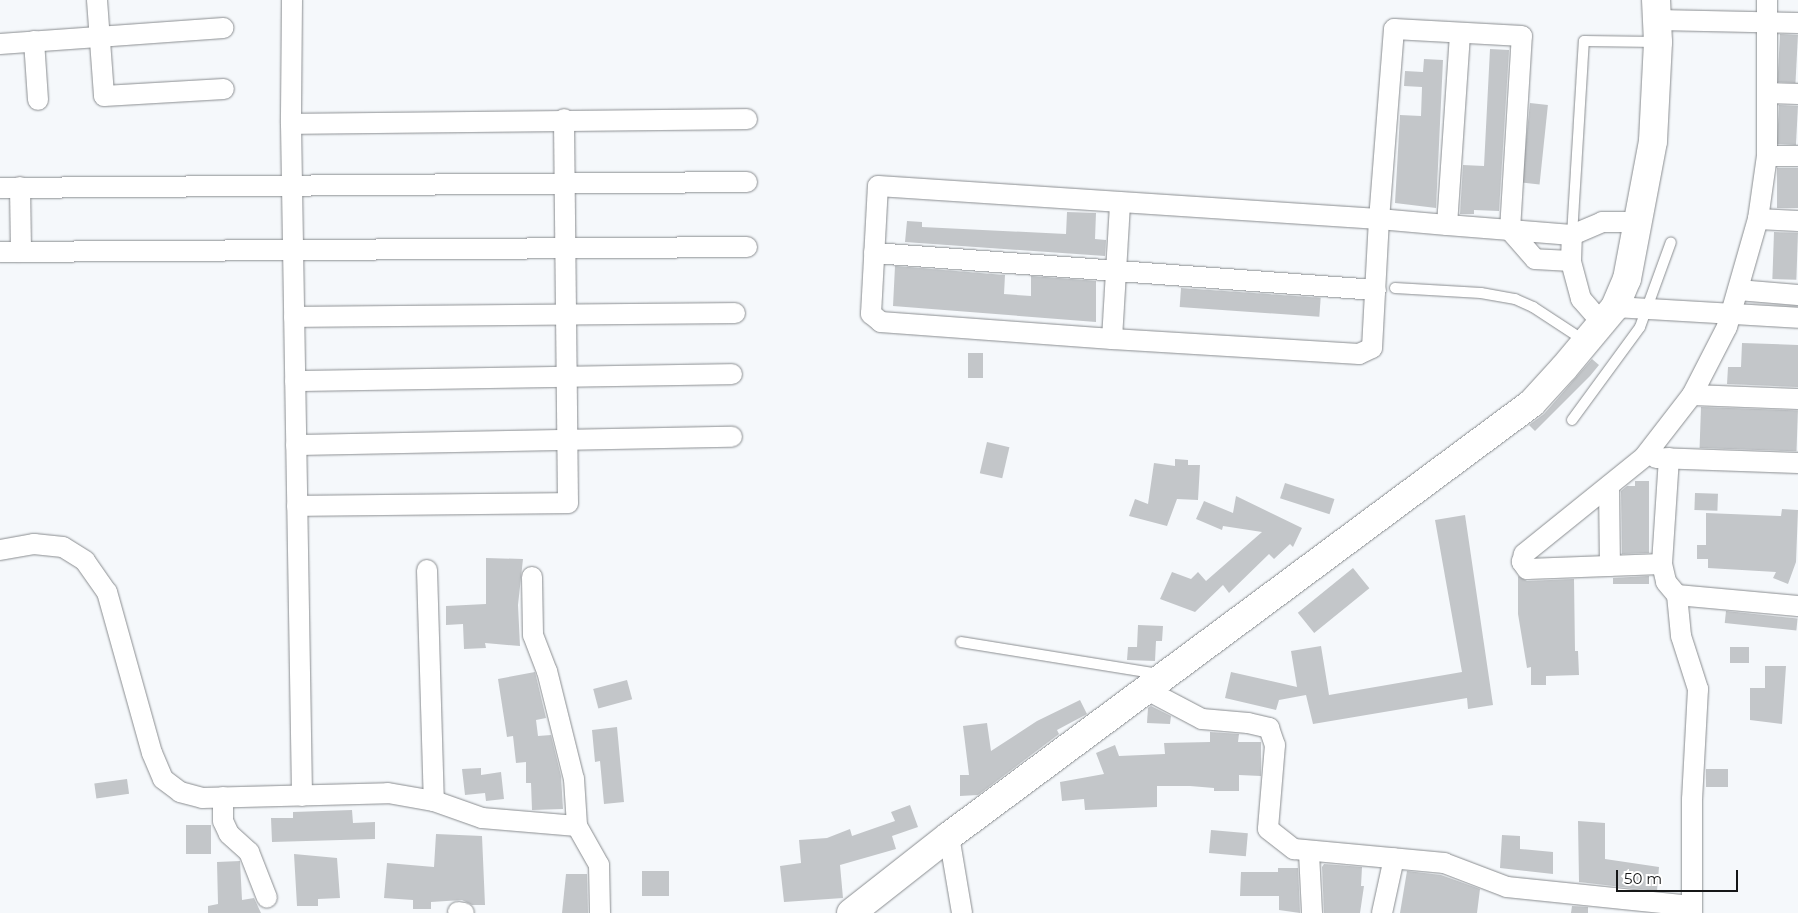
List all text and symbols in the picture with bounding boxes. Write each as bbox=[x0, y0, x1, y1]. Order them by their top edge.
scale bar bbox=[1618, 860, 1740, 892]
text: 50 m bbox=[1624, 869, 1662, 888]

